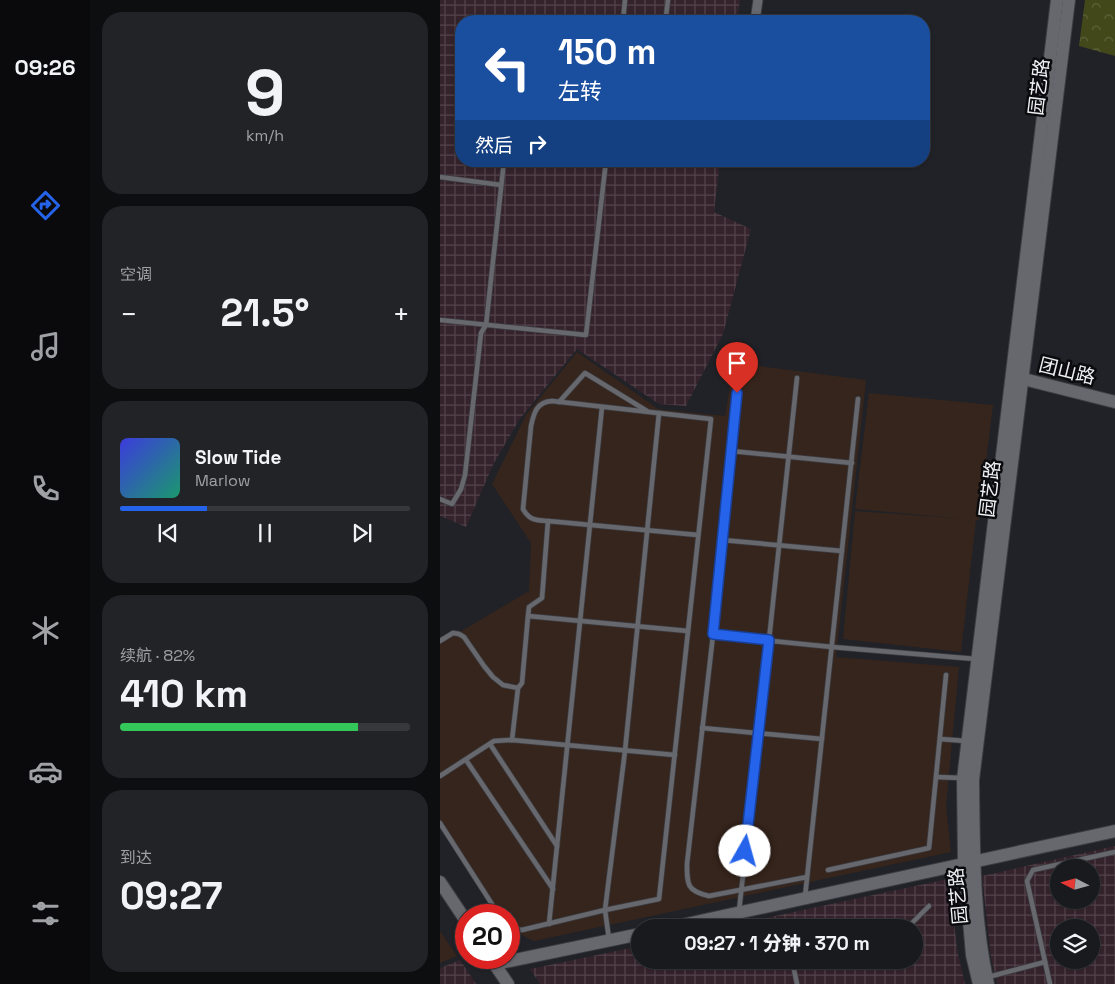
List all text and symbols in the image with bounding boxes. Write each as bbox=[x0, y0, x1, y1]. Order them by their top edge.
text: 150 m bbox=[558, 30, 656, 74]
icon: left bbox=[475, 35, 540, 100]
text: 9 bbox=[245, 51, 285, 134]
text: 09:26 bbox=[14, 53, 76, 81]
street label: 园艺路 bbox=[1023, 57, 1055, 117]
text: 左转 bbox=[558, 77, 602, 105]
text: km/h bbox=[246, 125, 284, 146]
icon: right bbox=[523, 130, 551, 158]
text: 然后 bbox=[475, 133, 513, 158]
icon: directions bbox=[28, 188, 63, 223]
text: 空调 bbox=[120, 264, 152, 285]
text: 21.5° bbox=[221, 289, 309, 337]
text: − bbox=[120, 296, 137, 332]
text: + bbox=[393, 296, 410, 332]
icon: music bbox=[28, 329, 63, 364]
pin bbox=[716, 342, 758, 393]
icon: arrive bbox=[723, 349, 751, 377]
street label: 团山路 bbox=[1036, 352, 1098, 390]
text: Slow Tide bbox=[195, 445, 281, 470]
street label: 园艺路 bbox=[974, 459, 1006, 519]
text: Marlow bbox=[195, 470, 251, 491]
icon: phone bbox=[28, 471, 63, 506]
icon: previous bbox=[154, 519, 182, 547]
icon: pause bbox=[251, 519, 279, 547]
icon: next bbox=[348, 519, 376, 547]
icon: climate bbox=[28, 613, 63, 648]
text: 续航 · 82% bbox=[120, 645, 195, 666]
text: 410 km bbox=[120, 670, 248, 718]
icon: car bbox=[28, 754, 63, 789]
position arrow bbox=[718, 824, 770, 876]
text: 到达 bbox=[120, 847, 152, 868]
north arrow bbox=[1050, 859, 1100, 909]
map controls bbox=[1050, 859, 1100, 969]
street label: 园艺路 bbox=[943, 867, 973, 925]
text: 09:27 bbox=[120, 872, 223, 920]
icon: filters bbox=[28, 896, 63, 931]
speed limit sign: 20 bbox=[455, 904, 520, 969]
button: layers bbox=[1050, 919, 1100, 969]
text: 09:27 · 1 分钟 · 370 m bbox=[684, 931, 870, 956]

